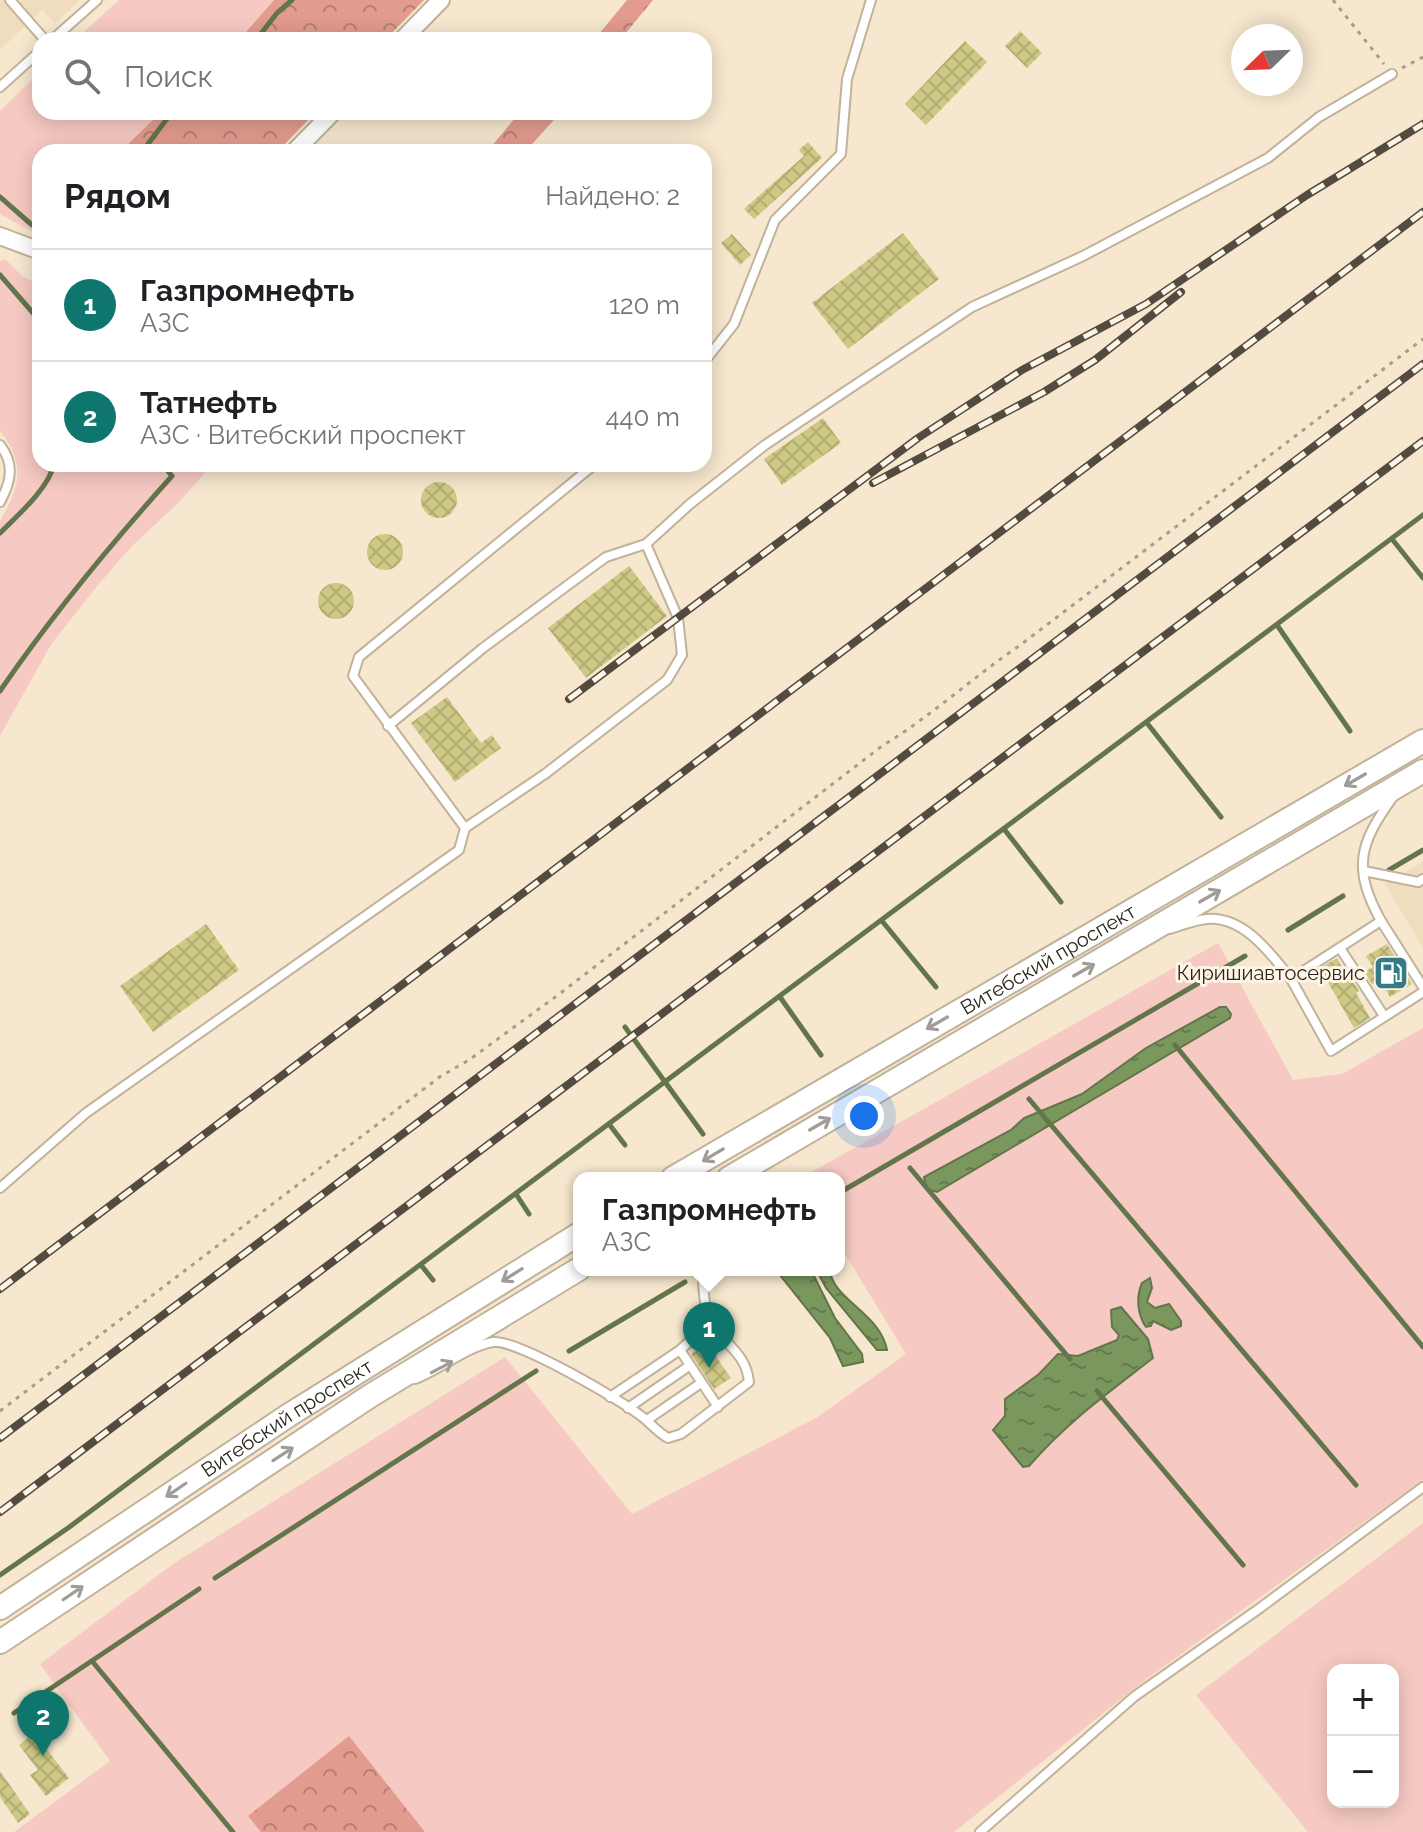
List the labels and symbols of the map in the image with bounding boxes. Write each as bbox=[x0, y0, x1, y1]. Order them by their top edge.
north arrow bbox=[1231, 24, 1303, 96]
one-way arrow bbox=[1344, 772, 1367, 788]
one-way arrow bbox=[1198, 888, 1221, 904]
street label: Витебский проспект bbox=[956, 899, 1140, 1020]
fuel station icon: Киришиавтосервис bbox=[1372, 954, 1410, 992]
place label: Киришиавтосервис bbox=[1177, 961, 1365, 985]
one-way arrow bbox=[1072, 962, 1095, 978]
one-way arrow bbox=[926, 1015, 949, 1031]
your location bbox=[844, 1096, 884, 1136]
one-way arrow bbox=[808, 1116, 831, 1132]
one-way arrow bbox=[702, 1147, 725, 1163]
one-way arrow bbox=[502, 1266, 524, 1283]
pin: 1 bbox=[683, 1302, 735, 1368]
street label: Витебский проспект bbox=[197, 1354, 377, 1482]
one-way arrow bbox=[429, 1359, 453, 1374]
one-way arrow bbox=[271, 1445, 294, 1461]
one-way arrow bbox=[165, 1482, 187, 1499]
one-way arrow bbox=[62, 1585, 84, 1601]
pin: 2 bbox=[17, 1690, 69, 1756]

